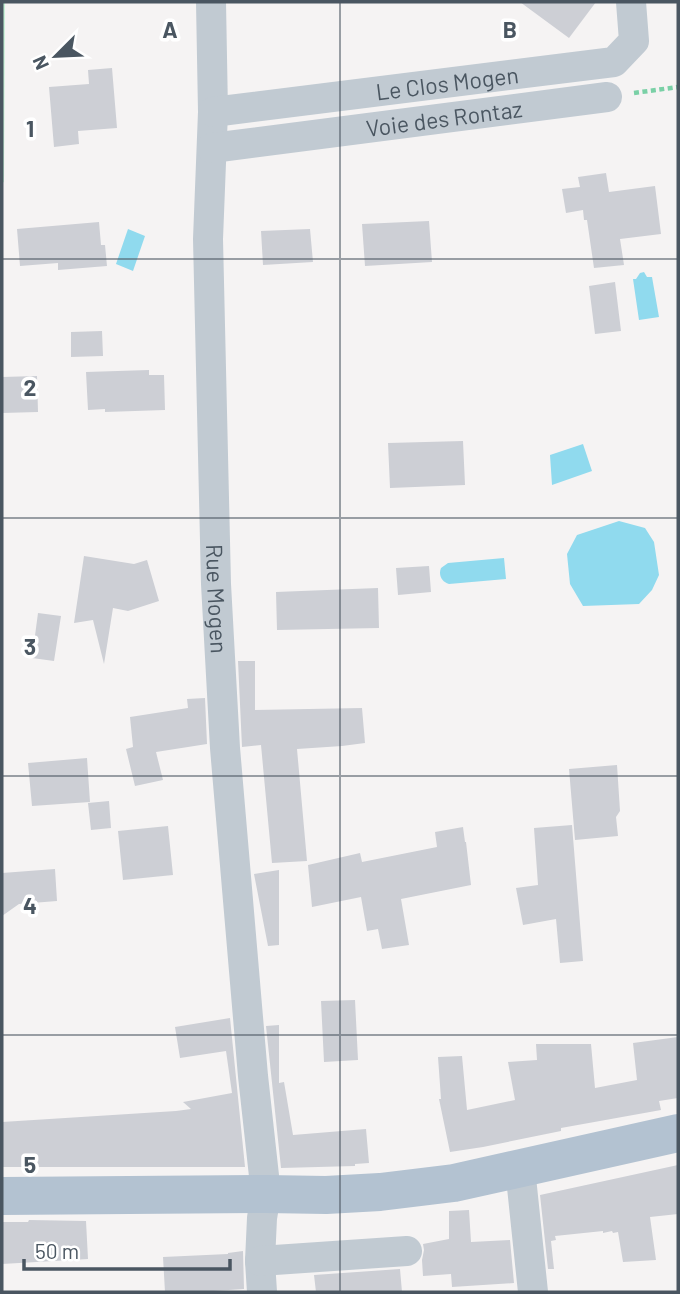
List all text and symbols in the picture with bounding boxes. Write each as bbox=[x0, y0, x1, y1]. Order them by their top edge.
text: A bbox=[162, 15, 178, 43]
text: B bbox=[503, 15, 517, 43]
north arrow bbox=[21, 21, 91, 91]
text: N bbox=[27, 53, 53, 74]
street label: Le Clos Mogen bbox=[374, 60, 520, 106]
street label: Voie des Rontaz bbox=[364, 94, 524, 142]
text: 1 bbox=[26, 114, 34, 142]
text: 2 bbox=[24, 373, 36, 401]
street label: Rue Mogen bbox=[201, 544, 234, 654]
text: 3 bbox=[24, 632, 36, 660]
text: 4 bbox=[23, 891, 37, 919]
text: 5 bbox=[24, 1150, 36, 1178]
scale bar bbox=[24, 1228, 231, 1272]
text: 50 m bbox=[35, 1238, 79, 1263]

